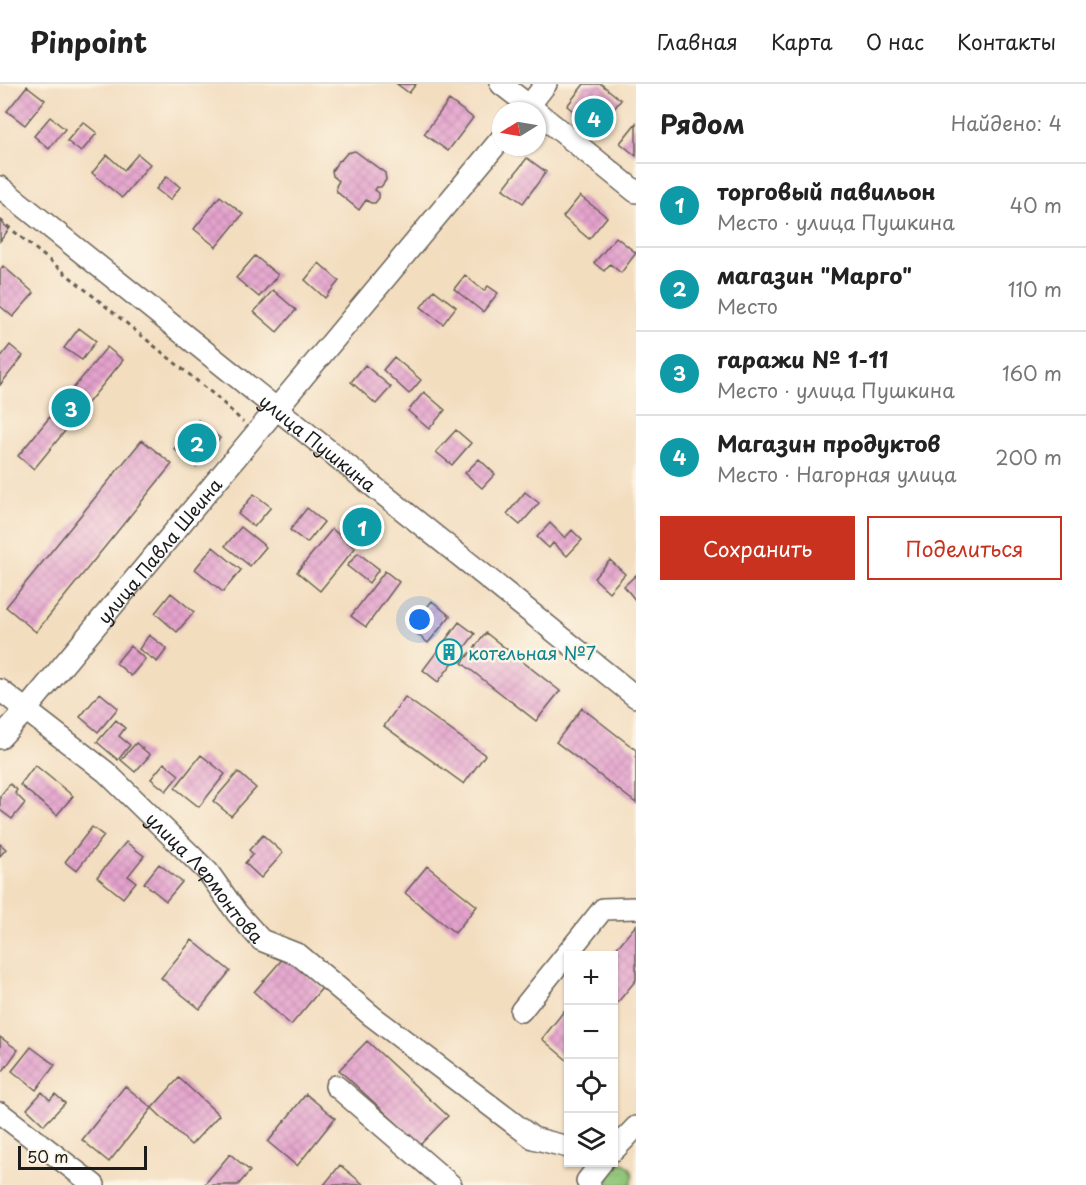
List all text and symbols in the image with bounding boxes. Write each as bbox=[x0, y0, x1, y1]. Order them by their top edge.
text: Pinpoint bbox=[30, 20, 147, 63]
text: Главная bbox=[657, 25, 738, 57]
text: Карта bbox=[771, 25, 833, 57]
text: О нас bbox=[866, 25, 924, 57]
text: Контакты bbox=[957, 25, 1056, 57]
pin: 4 bbox=[574, 96, 614, 141]
north arrow bbox=[492, 102, 546, 156]
text: Рядом bbox=[660, 104, 745, 143]
text: Найдено: 4 bbox=[951, 108, 1062, 138]
text: торговый павильон bbox=[717, 174, 936, 207]
text: 1 bbox=[675, 190, 684, 220]
text: 40 m bbox=[1010, 190, 1062, 220]
text: Место · улица Пушкина bbox=[717, 207, 955, 237]
text: магазин "Марго" bbox=[717, 258, 912, 291]
text: 2 bbox=[672, 274, 687, 304]
text: 110 m bbox=[1008, 274, 1062, 304]
text: Место bbox=[717, 291, 778, 321]
text: гаражи № 1-11 bbox=[717, 342, 888, 375]
text: 3 bbox=[673, 358, 686, 388]
text: 160 m bbox=[1002, 358, 1062, 388]
text: Место · улица Пушкина bbox=[717, 375, 955, 405]
pin: 3 bbox=[52, 386, 90, 430]
street label: улица Пушкина bbox=[254, 387, 383, 498]
pin: 2 bbox=[178, 420, 216, 466]
text: Магазин продуктов bbox=[717, 426, 941, 459]
text: 4 bbox=[673, 442, 686, 472]
text: 200 m bbox=[995, 442, 1062, 472]
text: Место · Нагорная улица bbox=[717, 459, 957, 489]
street label: улица Павла Шеина bbox=[90, 471, 228, 629]
pin: 1 bbox=[342, 504, 382, 550]
button: Сохранить bbox=[660, 516, 855, 580]
button: Поделиться bbox=[867, 516, 1062, 580]
your location bbox=[405, 605, 434, 634]
building icon: котельная №7 bbox=[434, 637, 464, 667]
place label: котельная №7 bbox=[468, 639, 596, 666]
street label: улица Лермонтова bbox=[140, 805, 271, 949]
map controls bbox=[564, 951, 618, 1167]
button: + bbox=[564, 951, 618, 1005]
button: − bbox=[564, 1005, 618, 1059]
button: locate bbox=[564, 1059, 618, 1113]
button: layers bbox=[564, 1113, 618, 1167]
scale bar bbox=[18, 1143, 147, 1170]
text: 50 m bbox=[27, 1144, 68, 1168]

